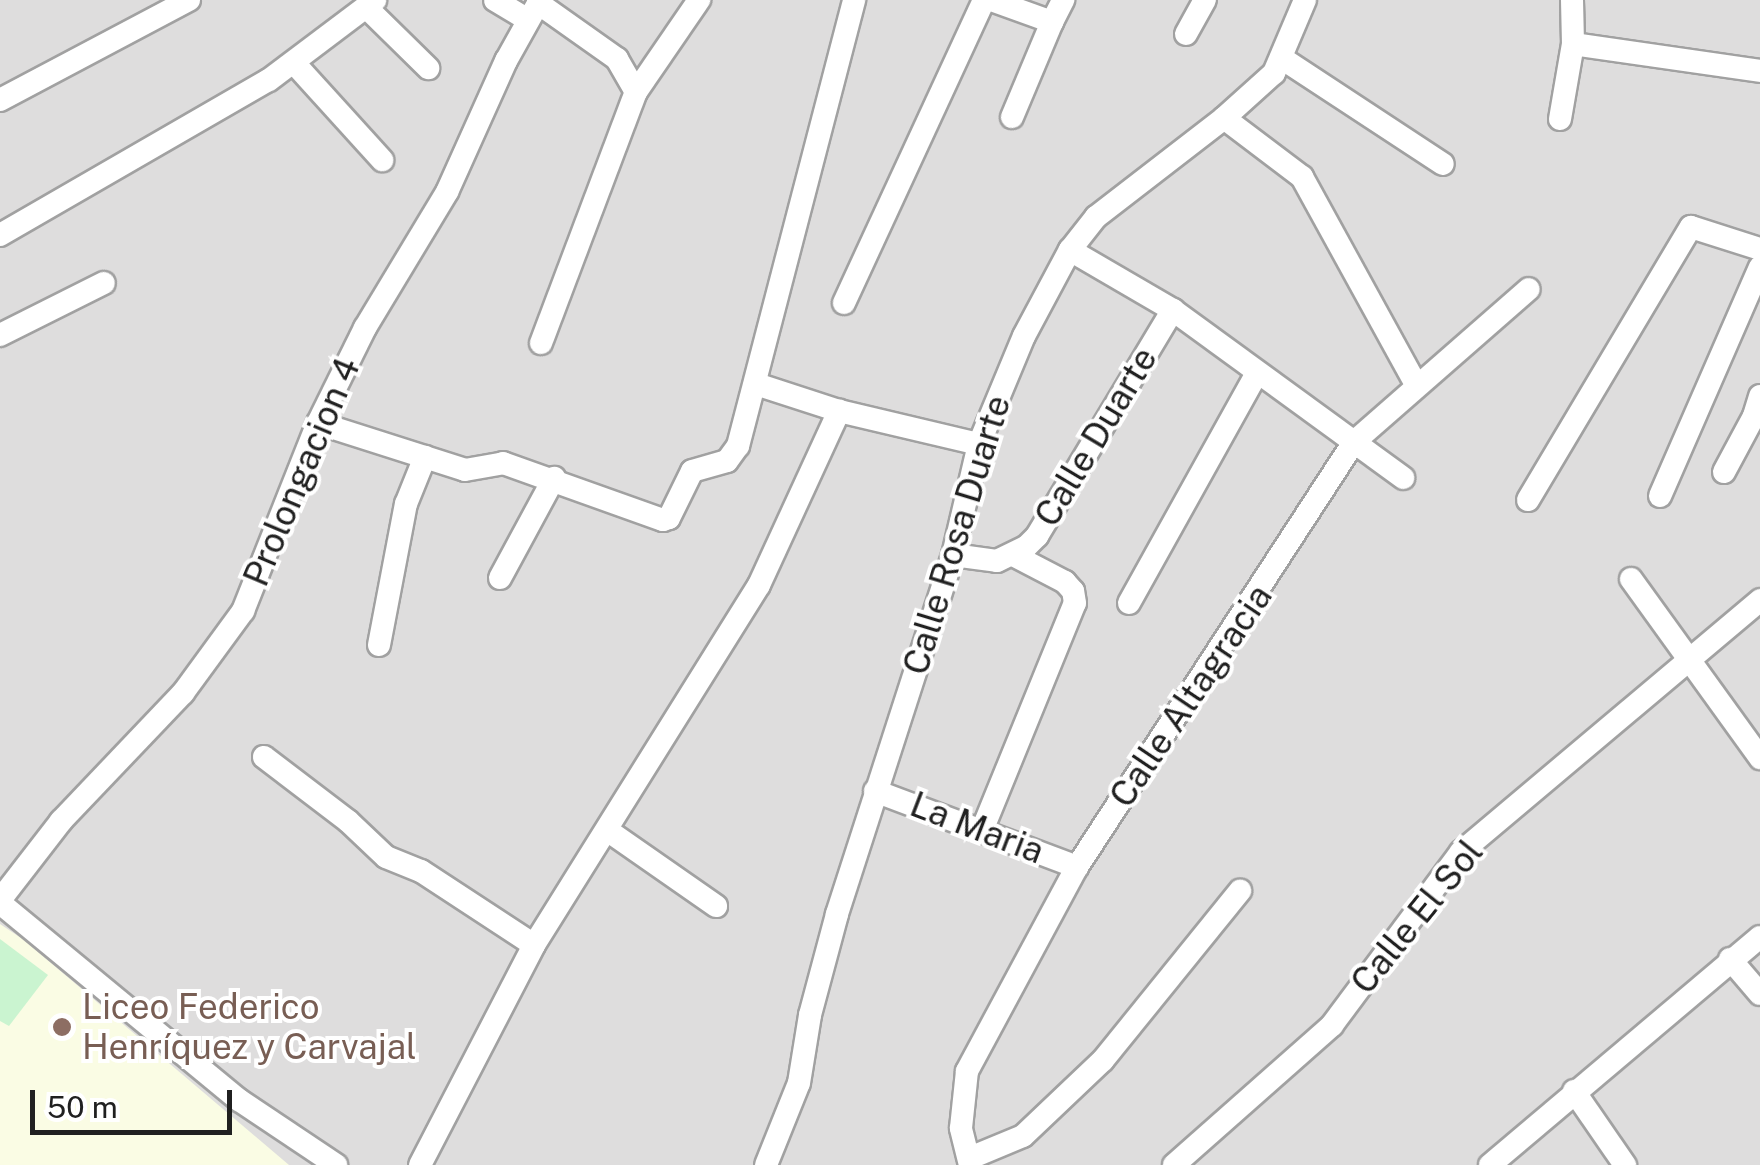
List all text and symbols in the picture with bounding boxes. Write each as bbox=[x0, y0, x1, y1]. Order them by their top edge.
street label: Calle Duarte bbox=[1026, 340, 1166, 534]
street label: Prolongacion 4 bbox=[235, 352, 369, 592]
street label: Calle Rosa Duarte bbox=[895, 390, 1019, 680]
street label: Calle Altagracia bbox=[1101, 577, 1281, 815]
street label: La Maria bbox=[904, 783, 1050, 873]
street label: Calle El Sol bbox=[1342, 832, 1492, 1002]
place label: Liceo Federico Henríquez y Carvajal bbox=[82, 986, 417, 1068]
marker: Liceo Federico Henríquez y Carvajal bbox=[51, 1016, 73, 1038]
scale bar bbox=[35, 1070, 238, 1132]
text: 50 m bbox=[47, 1089, 118, 1125]

